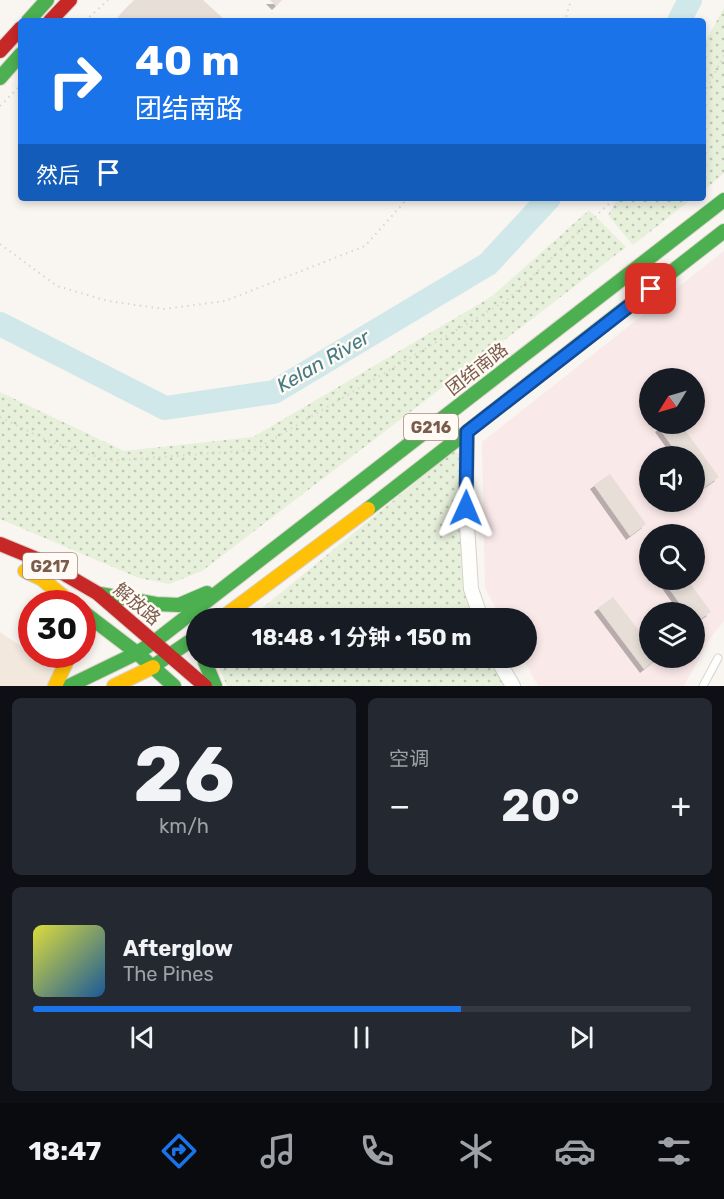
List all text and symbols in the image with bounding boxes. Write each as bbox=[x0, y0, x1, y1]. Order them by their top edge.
text: 40 m bbox=[135, 36, 240, 86]
icon: right bbox=[36, 42, 114, 120]
text: 团结南路 bbox=[135, 93, 243, 125]
icon: arrive bbox=[92, 156, 125, 189]
text: 然后 bbox=[36, 162, 80, 189]
pin bbox=[625, 263, 676, 314]
icon: arrive bbox=[634, 272, 667, 305]
water label: Kelan River bbox=[272, 324, 375, 397]
street label: 团结南路 bbox=[442, 338, 512, 400]
north arrow bbox=[639, 368, 705, 434]
map controls bbox=[639, 368, 705, 668]
road number: G216 bbox=[404, 414, 458, 440]
button: sound bbox=[639, 446, 705, 512]
position arrow bbox=[434, 476, 498, 540]
button: search bbox=[639, 524, 705, 590]
road number: G217 bbox=[23, 553, 77, 579]
street label: 解放路 bbox=[109, 578, 165, 630]
speed limit sign: 30 bbox=[18, 590, 96, 668]
button: layers bbox=[639, 602, 705, 668]
text: 18:48 · 1 分钟 · 150 m bbox=[251, 624, 472, 651]
text: 26 bbox=[133, 728, 235, 821]
text: 空调 bbox=[389, 747, 429, 771]
text: 20° bbox=[501, 779, 580, 832]
text: − bbox=[389, 786, 410, 825]
text: + bbox=[670, 786, 691, 825]
text: km/h bbox=[159, 814, 209, 838]
text: Afterglow bbox=[123, 935, 233, 962]
text: The Pines bbox=[123, 962, 214, 986]
icon: previous bbox=[126, 1021, 159, 1054]
icon: pause bbox=[345, 1021, 378, 1054]
icon: next bbox=[565, 1021, 598, 1054]
icon: directions bbox=[158, 1130, 200, 1172]
icon: music bbox=[257, 1130, 299, 1172]
icon: phone bbox=[356, 1130, 398, 1172]
icon: climate bbox=[455, 1130, 497, 1172]
icon: car bbox=[554, 1130, 596, 1172]
icon: filters bbox=[653, 1130, 695, 1172]
text: 18:47 bbox=[29, 1135, 101, 1167]

